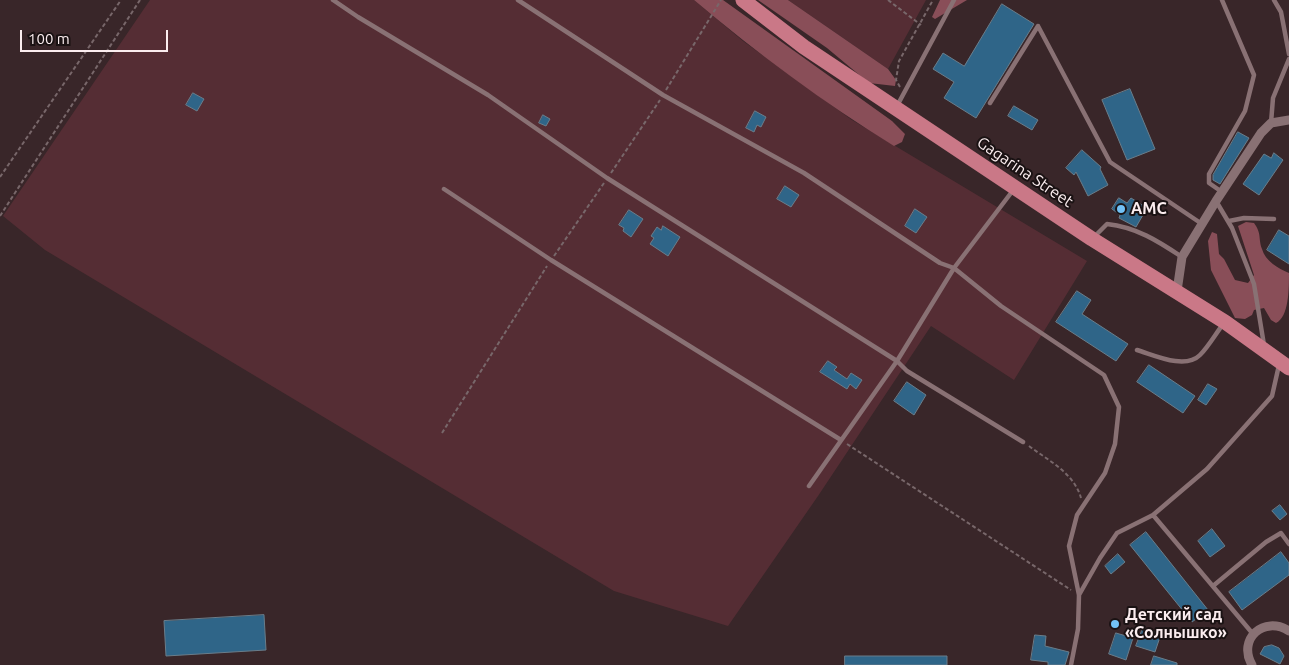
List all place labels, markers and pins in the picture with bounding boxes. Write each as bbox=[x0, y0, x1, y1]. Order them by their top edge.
place label: AMC bbox=[1131, 199, 1167, 219]
marker: AMC bbox=[1115, 203, 1127, 215]
place label: Детский сад «Солнышко» bbox=[1125, 605, 1227, 643]
marker: Детский сад «Солнышко» bbox=[1109, 618, 1121, 630]

